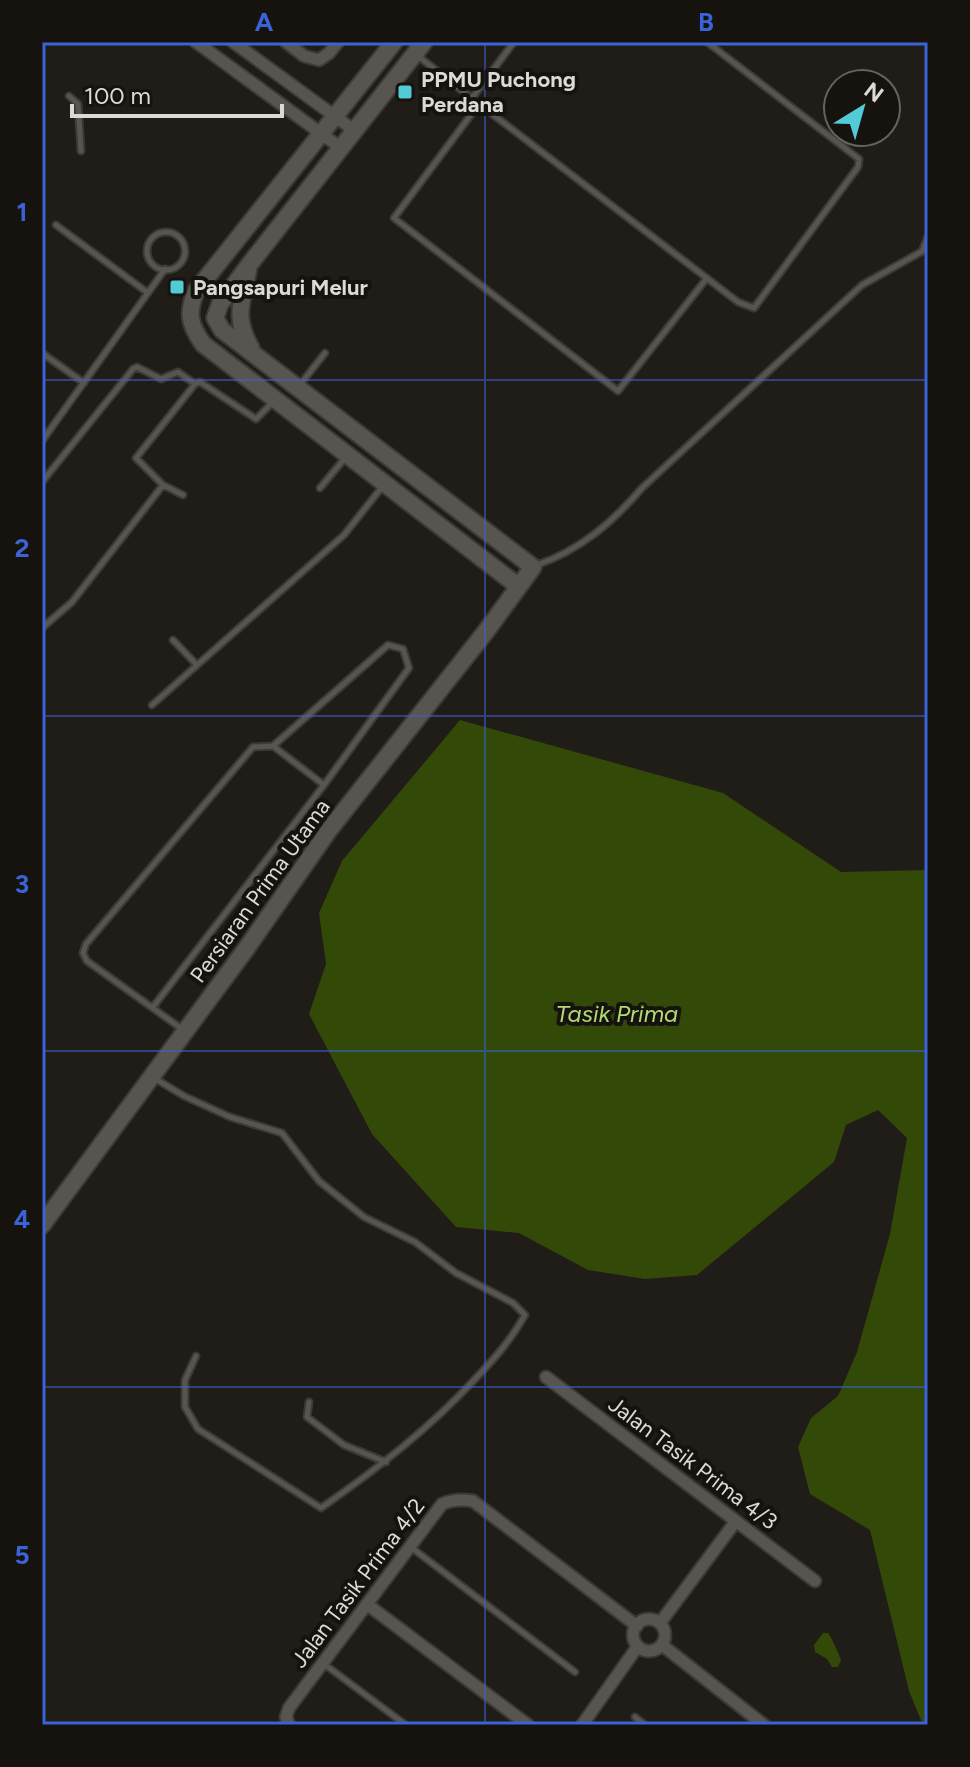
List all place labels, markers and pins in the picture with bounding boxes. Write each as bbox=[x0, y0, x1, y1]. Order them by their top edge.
place label: PPMU Puchong Perdana bbox=[421, 66, 576, 118]
marker: PPMU Puchong Perdana bbox=[396, 83, 414, 101]
place label: Pangsapuri Melur bbox=[193, 274, 368, 301]
marker: Pangsapuri Melur bbox=[168, 278, 186, 296]

